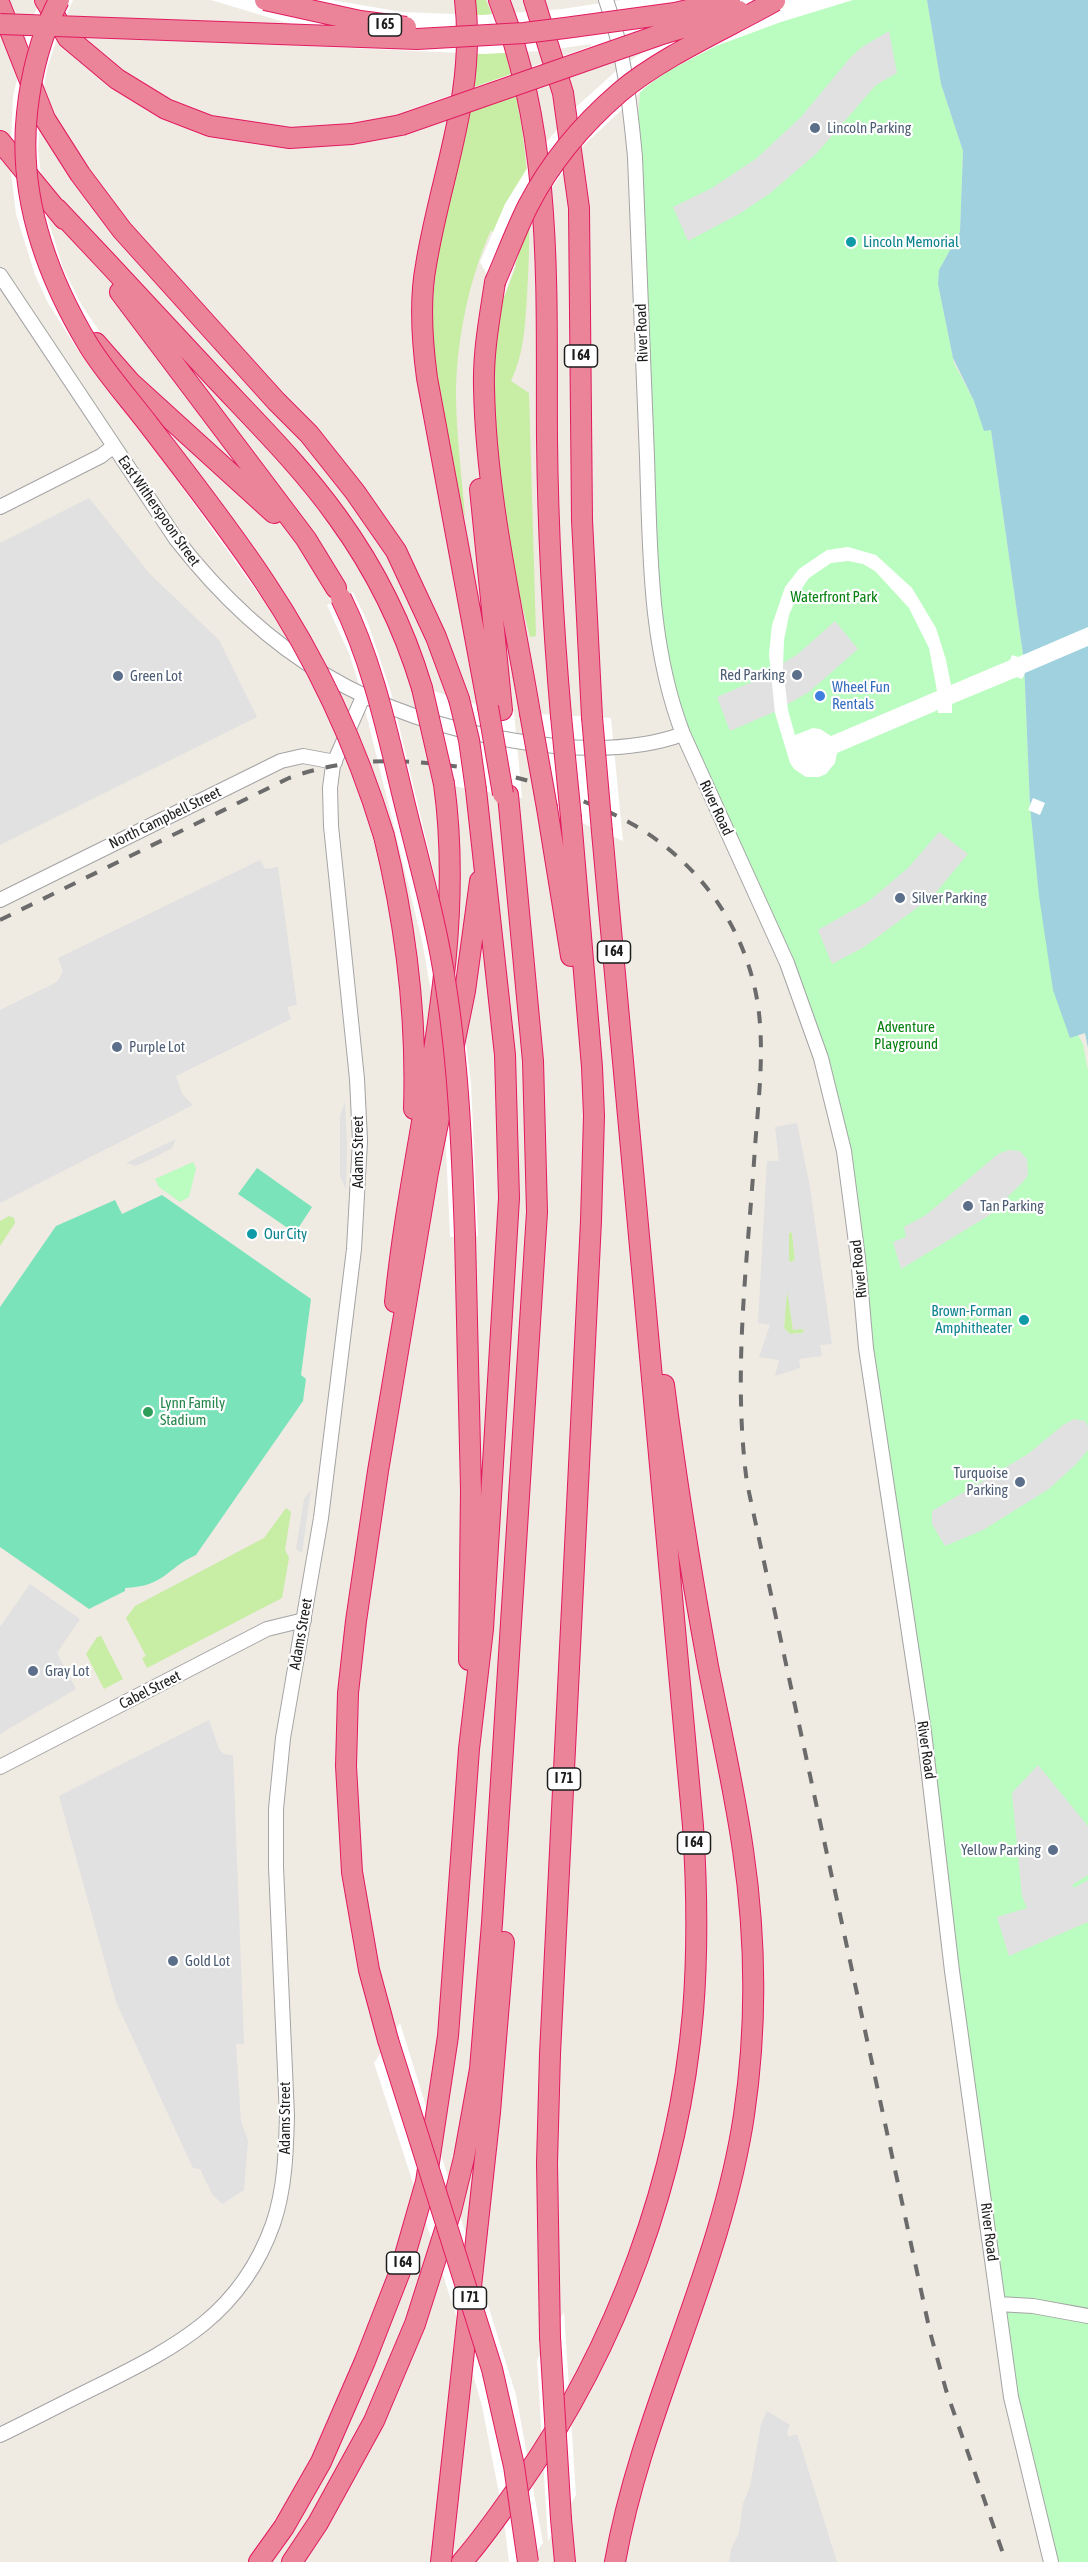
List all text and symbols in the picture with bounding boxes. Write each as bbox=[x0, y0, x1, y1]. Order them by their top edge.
road number: I 65 bbox=[368, 14, 402, 36]
place label: Lincoln Parking bbox=[827, 119, 911, 137]
marker: Lincoln Parking bbox=[808, 121, 822, 135]
place label: Lincoln Memorial bbox=[863, 233, 959, 251]
marker: Lincoln Memorial bbox=[844, 235, 858, 249]
street label: River Road bbox=[632, 303, 652, 363]
road number: I 64 bbox=[564, 345, 598, 367]
street label: East Witherspoon Street bbox=[114, 452, 204, 570]
park label: Waterfront Park bbox=[791, 588, 877, 606]
place label: Red Parking bbox=[720, 666, 785, 684]
place label: Green Lot bbox=[130, 667, 182, 685]
marker: Red Parking bbox=[790, 668, 804, 682]
marker: Green Lot bbox=[111, 669, 125, 683]
place label: Wheel Fun Rentals bbox=[832, 678, 890, 713]
marker: Wheel Fun Rentals bbox=[813, 689, 827, 703]
street label: River Road bbox=[695, 778, 737, 838]
street label: North Campbell Street bbox=[106, 783, 224, 853]
place label: Silver Parking bbox=[912, 889, 987, 907]
marker: Silver Parking bbox=[893, 891, 907, 905]
road number: I 64 bbox=[598, 941, 630, 963]
park label: Adventure Playground bbox=[874, 1018, 938, 1053]
place label: Purple Lot bbox=[129, 1038, 185, 1056]
marker: Purple Lot bbox=[110, 1040, 124, 1054]
street label: Adams Street bbox=[349, 1116, 367, 1188]
place label: Tan Parking bbox=[980, 1197, 1044, 1215]
marker: Tan Parking bbox=[961, 1199, 975, 1213]
place label: Our City bbox=[264, 1225, 307, 1243]
marker: Our City bbox=[245, 1227, 259, 1241]
street label: River Road bbox=[847, 1239, 871, 1299]
place label: Brown-Forman Amphitheater bbox=[931, 1302, 1012, 1337]
marker: Brown-Forman Amphitheater bbox=[1017, 1313, 1031, 1327]
place label: Lynn Family Stadium bbox=[160, 1394, 225, 1429]
marker: Lynn Family Stadium bbox=[141, 1405, 155, 1419]
place label: Turquoise Parking bbox=[954, 1464, 1008, 1499]
marker: Turquoise Parking bbox=[1013, 1475, 1027, 1489]
street label: Adams Street bbox=[286, 1597, 316, 1671]
place label: Gray Lot bbox=[45, 1662, 89, 1680]
marker: Gray Lot bbox=[26, 1664, 40, 1678]
street label: Cabel Street bbox=[116, 1667, 184, 1713]
street label: River Road bbox=[913, 1720, 939, 1780]
road number: I 71 bbox=[548, 1768, 580, 1790]
road number: I 64 bbox=[678, 1832, 710, 1854]
place label: Yellow Parking bbox=[961, 1841, 1041, 1859]
marker: Yellow Parking bbox=[1046, 1843, 1060, 1857]
place label: Gold Lot bbox=[185, 1952, 230, 1970]
marker: Gold Lot bbox=[166, 1954, 180, 1968]
street label: Adams Street bbox=[276, 2082, 294, 2154]
street label: River Road bbox=[976, 2202, 1002, 2262]
road number: I 64 bbox=[386, 2252, 420, 2274]
road number: I 71 bbox=[454, 2287, 486, 2309]

